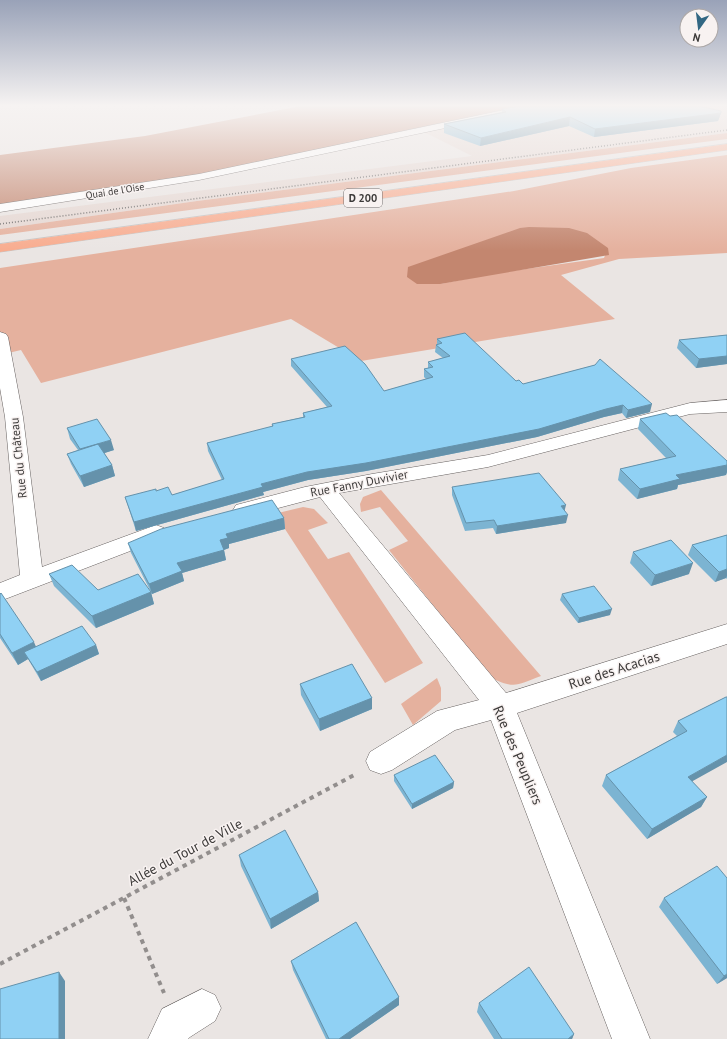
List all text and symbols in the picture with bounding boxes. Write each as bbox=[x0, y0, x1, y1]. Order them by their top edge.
north arrow bbox=[679, 8, 719, 48]
text: N bbox=[691, 30, 702, 45]
street label: Quai de l'Oise bbox=[85, 180, 145, 202]
road number: D 200 bbox=[344, 189, 382, 207]
street label: Rue du Château bbox=[6, 417, 30, 499]
street label: Rue Fanny Duvivier bbox=[309, 466, 409, 500]
street label: Rue des Acacias bbox=[566, 647, 662, 693]
street label: Rue des Peupliers bbox=[489, 703, 547, 807]
street label: Allée du Tour de Ville bbox=[125, 814, 245, 890]

